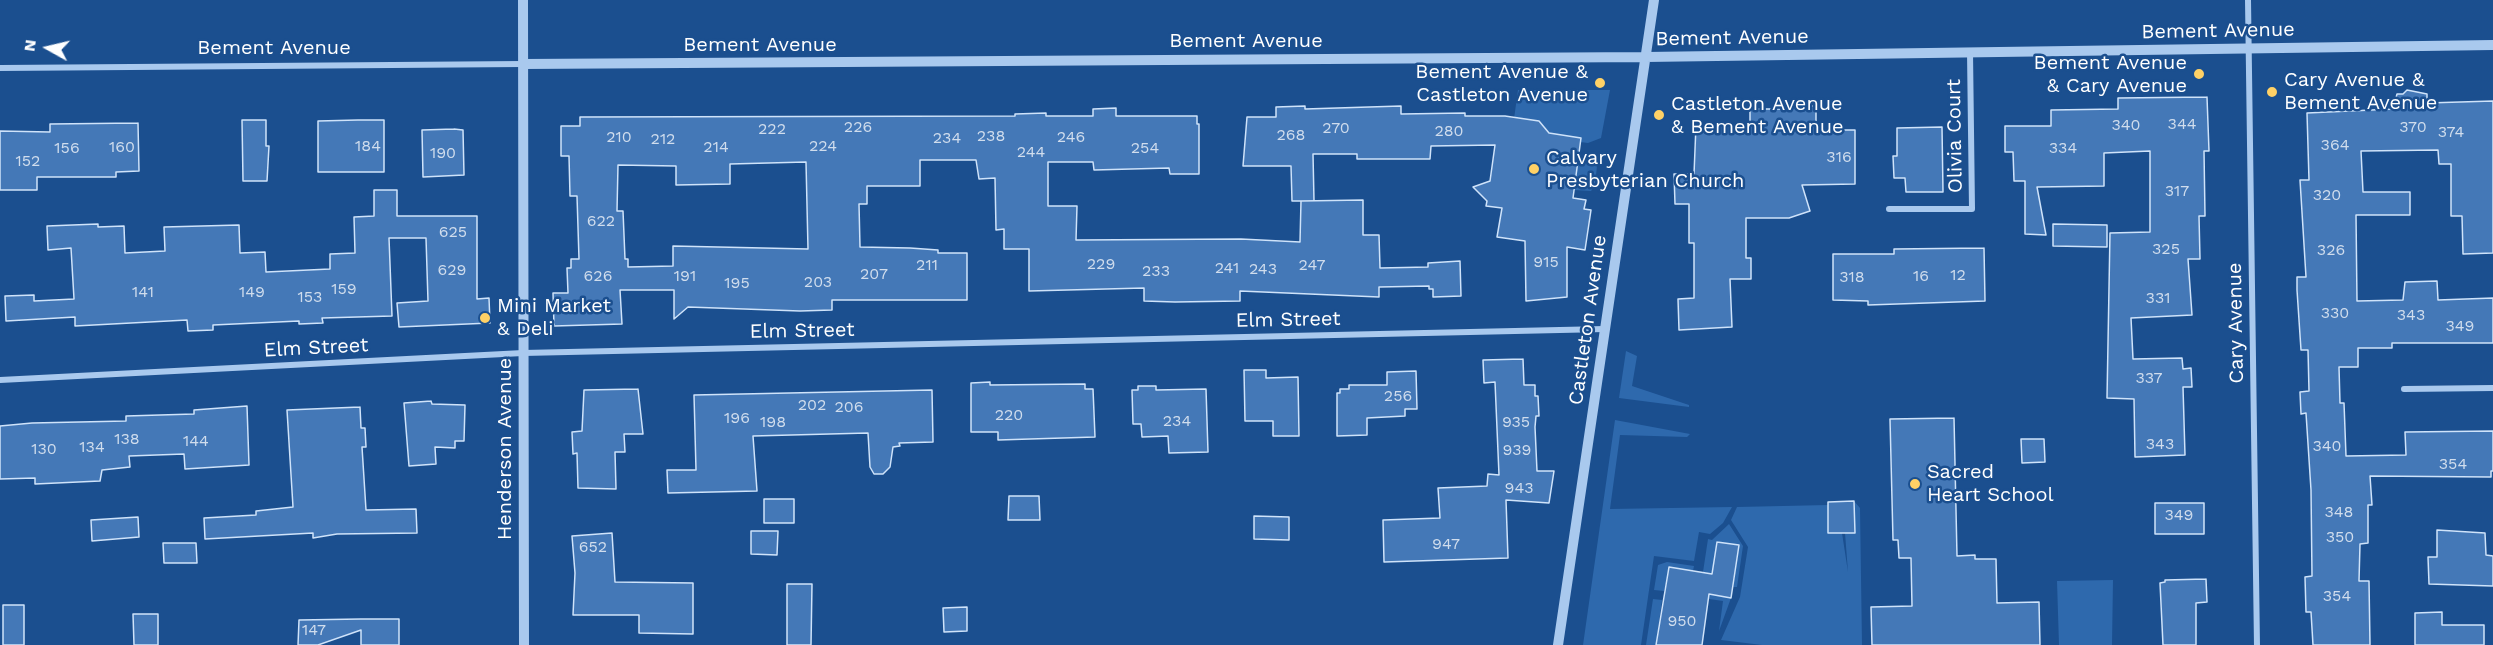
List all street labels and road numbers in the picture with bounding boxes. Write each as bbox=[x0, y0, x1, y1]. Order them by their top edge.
street label: Bement Avenue bbox=[2141, 18, 2295, 44]
street label: Bement Avenue bbox=[1655, 25, 1809, 51]
street label: Bement Avenue bbox=[1169, 29, 1323, 53]
street label: Bement Avenue bbox=[683, 33, 837, 57]
street label: Bement Avenue bbox=[197, 36, 351, 60]
street label: Olivia Court bbox=[1942, 79, 1968, 193]
street label: Castleton Avenue bbox=[1564, 233, 1612, 407]
street label: Cary Avenue bbox=[2223, 262, 2249, 384]
street label: Elm Street bbox=[1235, 307, 1341, 333]
street label: Elm Street bbox=[749, 318, 855, 344]
street label: Elm Street bbox=[263, 333, 369, 363]
street label: Henderson Avenue bbox=[493, 358, 517, 540]

